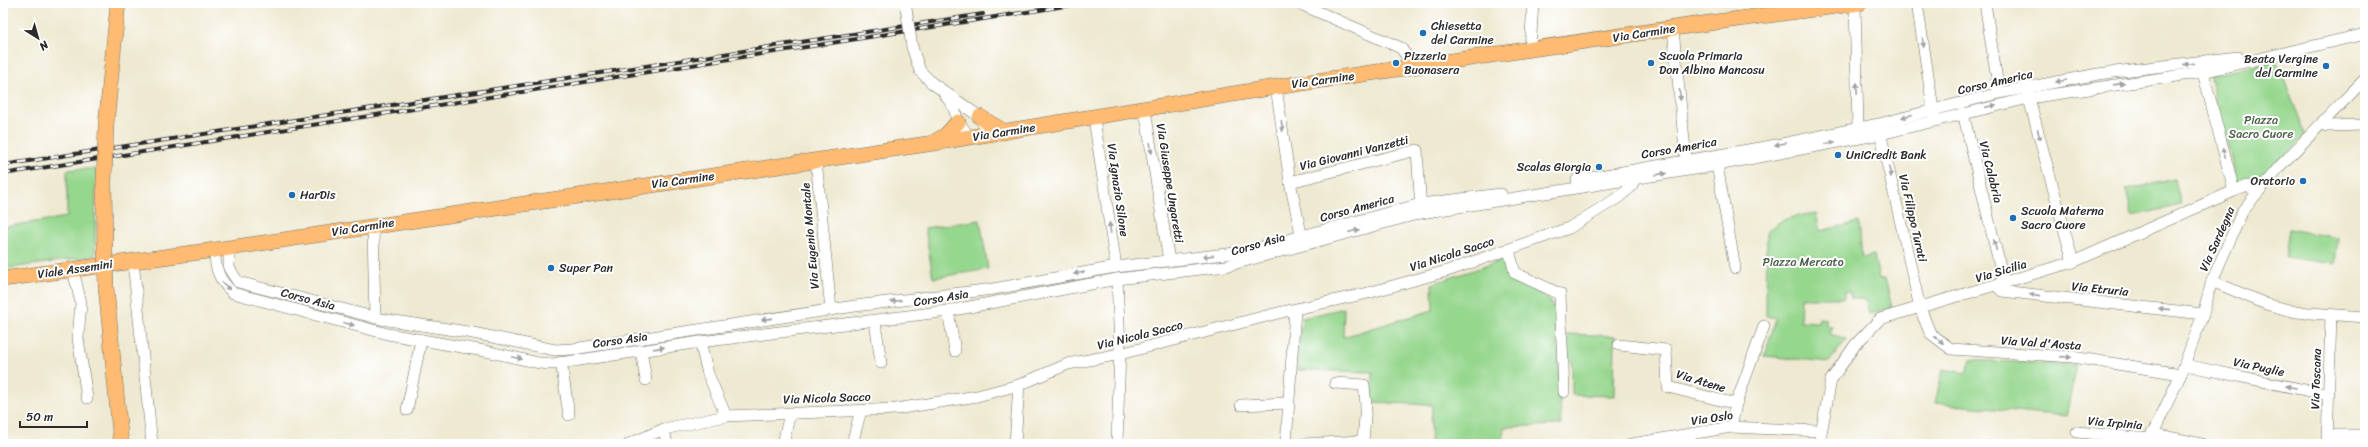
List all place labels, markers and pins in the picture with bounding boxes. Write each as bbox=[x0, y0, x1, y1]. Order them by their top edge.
place label: Chiesetta del Carmine bbox=[1431, 15, 1494, 51]
marker: Chiesetta del Carmine bbox=[1418, 28, 1428, 38]
place label: Pizzeria Buonasera bbox=[1404, 45, 1460, 81]
place label: Scuola Primaria Don Albino Mancosu bbox=[1659, 45, 1765, 81]
place label: Beata Vergine del Carmine bbox=[2244, 48, 2318, 84]
marker: Pizzeria Buonasera bbox=[1391, 58, 1401, 68]
marker: Scuola Primaria Don Albino Mancosu bbox=[1646, 58, 1656, 68]
marker: Beata Vergine del Carmine bbox=[2321, 61, 2331, 71]
place label: UniCredit Bank bbox=[1846, 144, 1927, 166]
marker: UniCredit Bank bbox=[1833, 150, 1843, 160]
place label: Scalas Giorgia bbox=[1517, 156, 1591, 178]
marker: Scalas Giorgia bbox=[1594, 162, 1604, 172]
place label: Oratorio bbox=[2251, 170, 2295, 192]
marker: Oratorio bbox=[2298, 176, 2308, 186]
place label: HarDis bbox=[300, 184, 336, 206]
marker: HarDis bbox=[287, 190, 297, 200]
place label: Scuola Materna Sacro Cuore bbox=[2021, 200, 2104, 236]
marker: Scuola Materna Sacro Cuore bbox=[2008, 213, 2018, 223]
place label: Super Pan bbox=[559, 257, 614, 279]
marker: Super Pan bbox=[546, 263, 556, 273]

